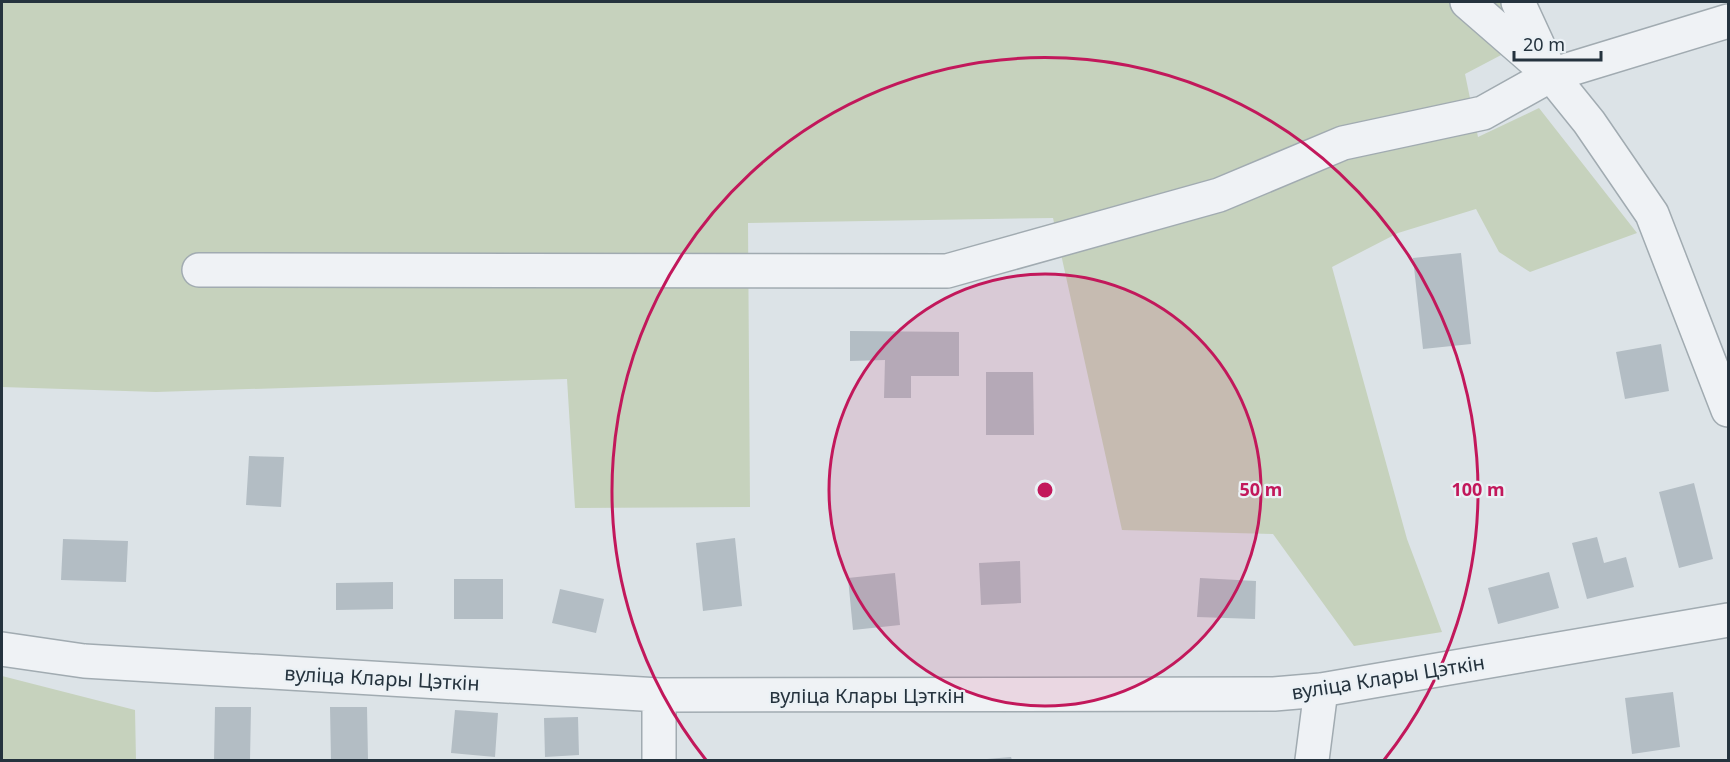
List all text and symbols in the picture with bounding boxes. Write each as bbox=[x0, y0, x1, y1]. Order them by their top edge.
scale bar bbox=[1514, 24, 1601, 62]
text: 20 m bbox=[1523, 32, 1565, 56]
text: 50 m bbox=[1240, 477, 1282, 501]
text: 100 m bbox=[1451, 477, 1505, 501]
centre of rings bbox=[1035, 480, 1055, 500]
street label: вуліца Клары Цэткін bbox=[1289, 648, 1487, 706]
street label: вуліца Клары Цэткін bbox=[284, 659, 480, 697]
street label: вуліца Клары Цэткін bbox=[769, 682, 965, 709]

